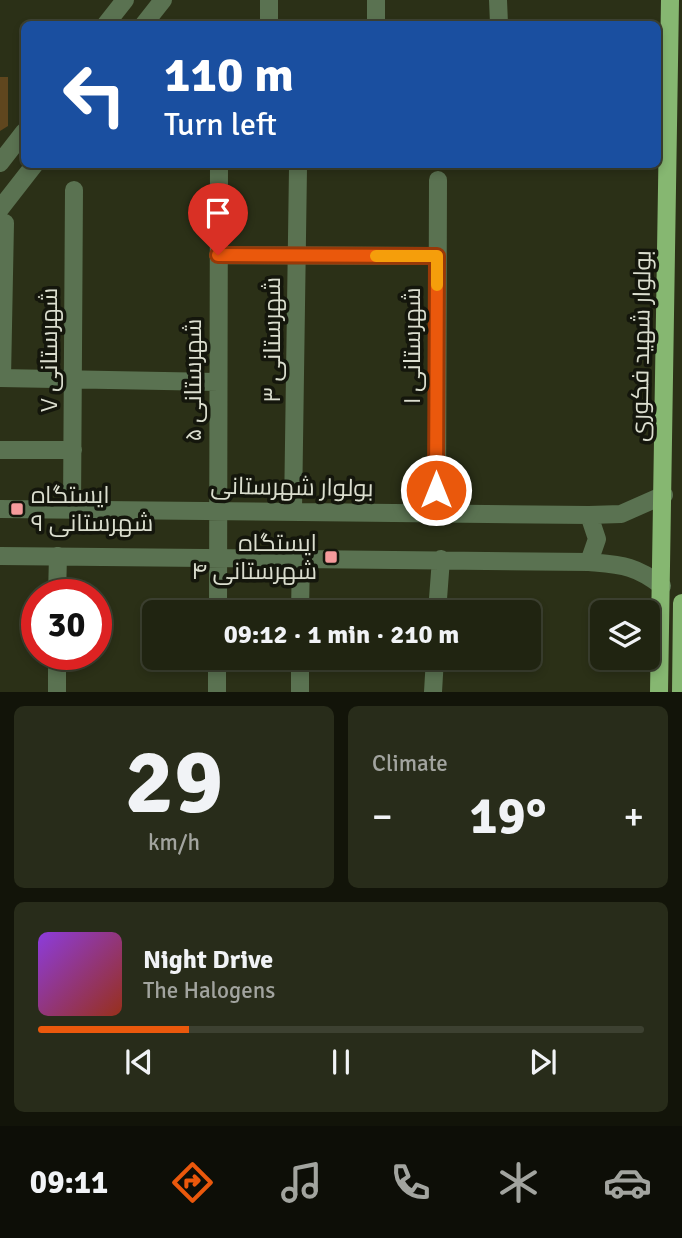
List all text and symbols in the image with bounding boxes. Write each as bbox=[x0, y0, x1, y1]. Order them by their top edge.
text: 110 m bbox=[164, 45, 294, 105]
icon: left bbox=[49, 49, 140, 140]
text: Turn left bbox=[164, 105, 277, 144]
pin bbox=[188, 183, 248, 255]
icon: arrive bbox=[199, 194, 237, 232]
street label: بولوار شهید فکوری bbox=[624, 250, 658, 442]
street label: شهرستانی ۳ bbox=[257, 277, 287, 403]
street label: شهرستانی ۱ bbox=[397, 287, 427, 405]
street label: شهرستانی ۷ bbox=[34, 288, 64, 412]
street label: شهرستانی ۵ bbox=[178, 319, 208, 441]
position arrow bbox=[399, 453, 473, 527]
street label: بولوار شهرستانی bbox=[210, 471, 374, 503]
place label: ایستگاه شهرستانی ۹ bbox=[31, 480, 153, 538]
marker: ایستگاه شهرستانی ۹ bbox=[9, 501, 25, 517]
place label: ایستگاه شهرستانی ۴ bbox=[191, 528, 317, 586]
marker: ایستگاه شهرستانی ۴ bbox=[323, 549, 339, 565]
speed limit sign: 30 bbox=[21, 579, 112, 670]
map controls bbox=[590, 600, 660, 670]
button: layers bbox=[590, 600, 660, 670]
text: 09:12 · 1 min · 210 m bbox=[224, 619, 459, 651]
text: 29 bbox=[125, 726, 223, 839]
text: Climate bbox=[372, 749, 448, 778]
text: 19° bbox=[470, 784, 546, 848]
text: − bbox=[372, 793, 393, 840]
text: + bbox=[623, 793, 644, 840]
text: km/h bbox=[148, 828, 200, 857]
text: Night Drive bbox=[143, 944, 273, 976]
text: The Halogens bbox=[143, 976, 275, 1005]
icon: previous bbox=[120, 1043, 158, 1081]
icon: pause bbox=[322, 1043, 360, 1081]
icon: next bbox=[524, 1043, 562, 1081]
icon: directions bbox=[168, 1158, 217, 1207]
icon: music bbox=[277, 1158, 326, 1207]
icon: phone bbox=[386, 1158, 435, 1207]
icon: climate bbox=[494, 1158, 543, 1207]
icon: car bbox=[603, 1158, 652, 1207]
text: 09:11 bbox=[30, 1163, 108, 1202]

